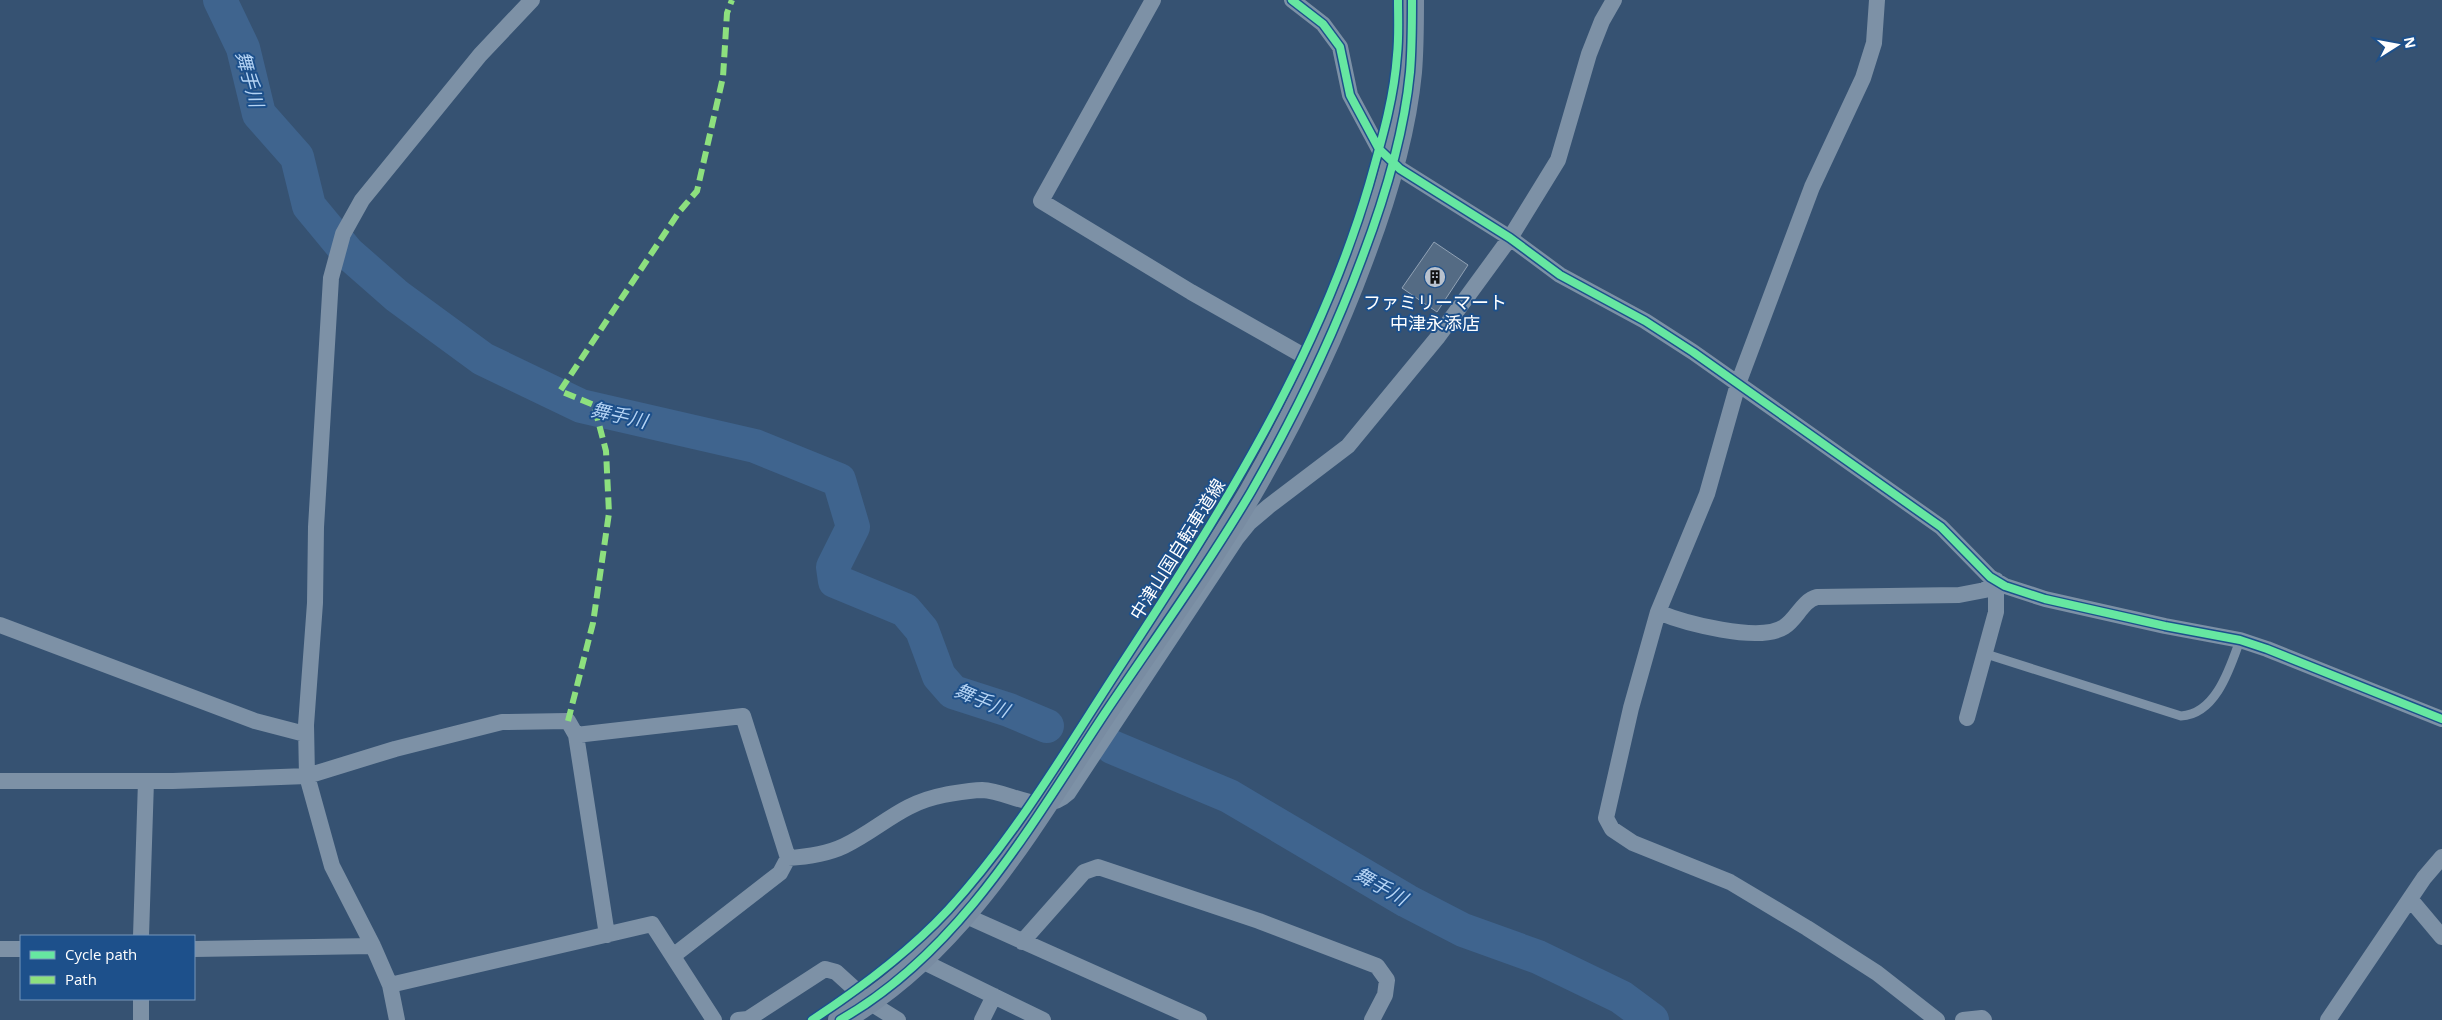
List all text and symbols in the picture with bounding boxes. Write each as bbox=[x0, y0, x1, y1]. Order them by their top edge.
north arrow bbox=[2372, 20, 2422, 70]
text: N bbox=[2400, 35, 2421, 50]
water label: 舞手川 bbox=[230, 48, 270, 112]
building icon: ファミリーマート 中津永添店 bbox=[1423, 265, 1447, 289]
place label: ファミリーマート 中津永添店 bbox=[1363, 290, 1507, 335]
water label: 舞手川 bbox=[588, 396, 652, 435]
street label: 中津山国自転車道線 bbox=[1124, 474, 1230, 624]
water label: 舞手川 bbox=[951, 677, 1015, 724]
water label: 舞手川 bbox=[1350, 860, 1414, 913]
legend bbox=[20, 935, 195, 1000]
text: Cycle path bbox=[65, 944, 137, 964]
text: Path bbox=[65, 969, 97, 989]

